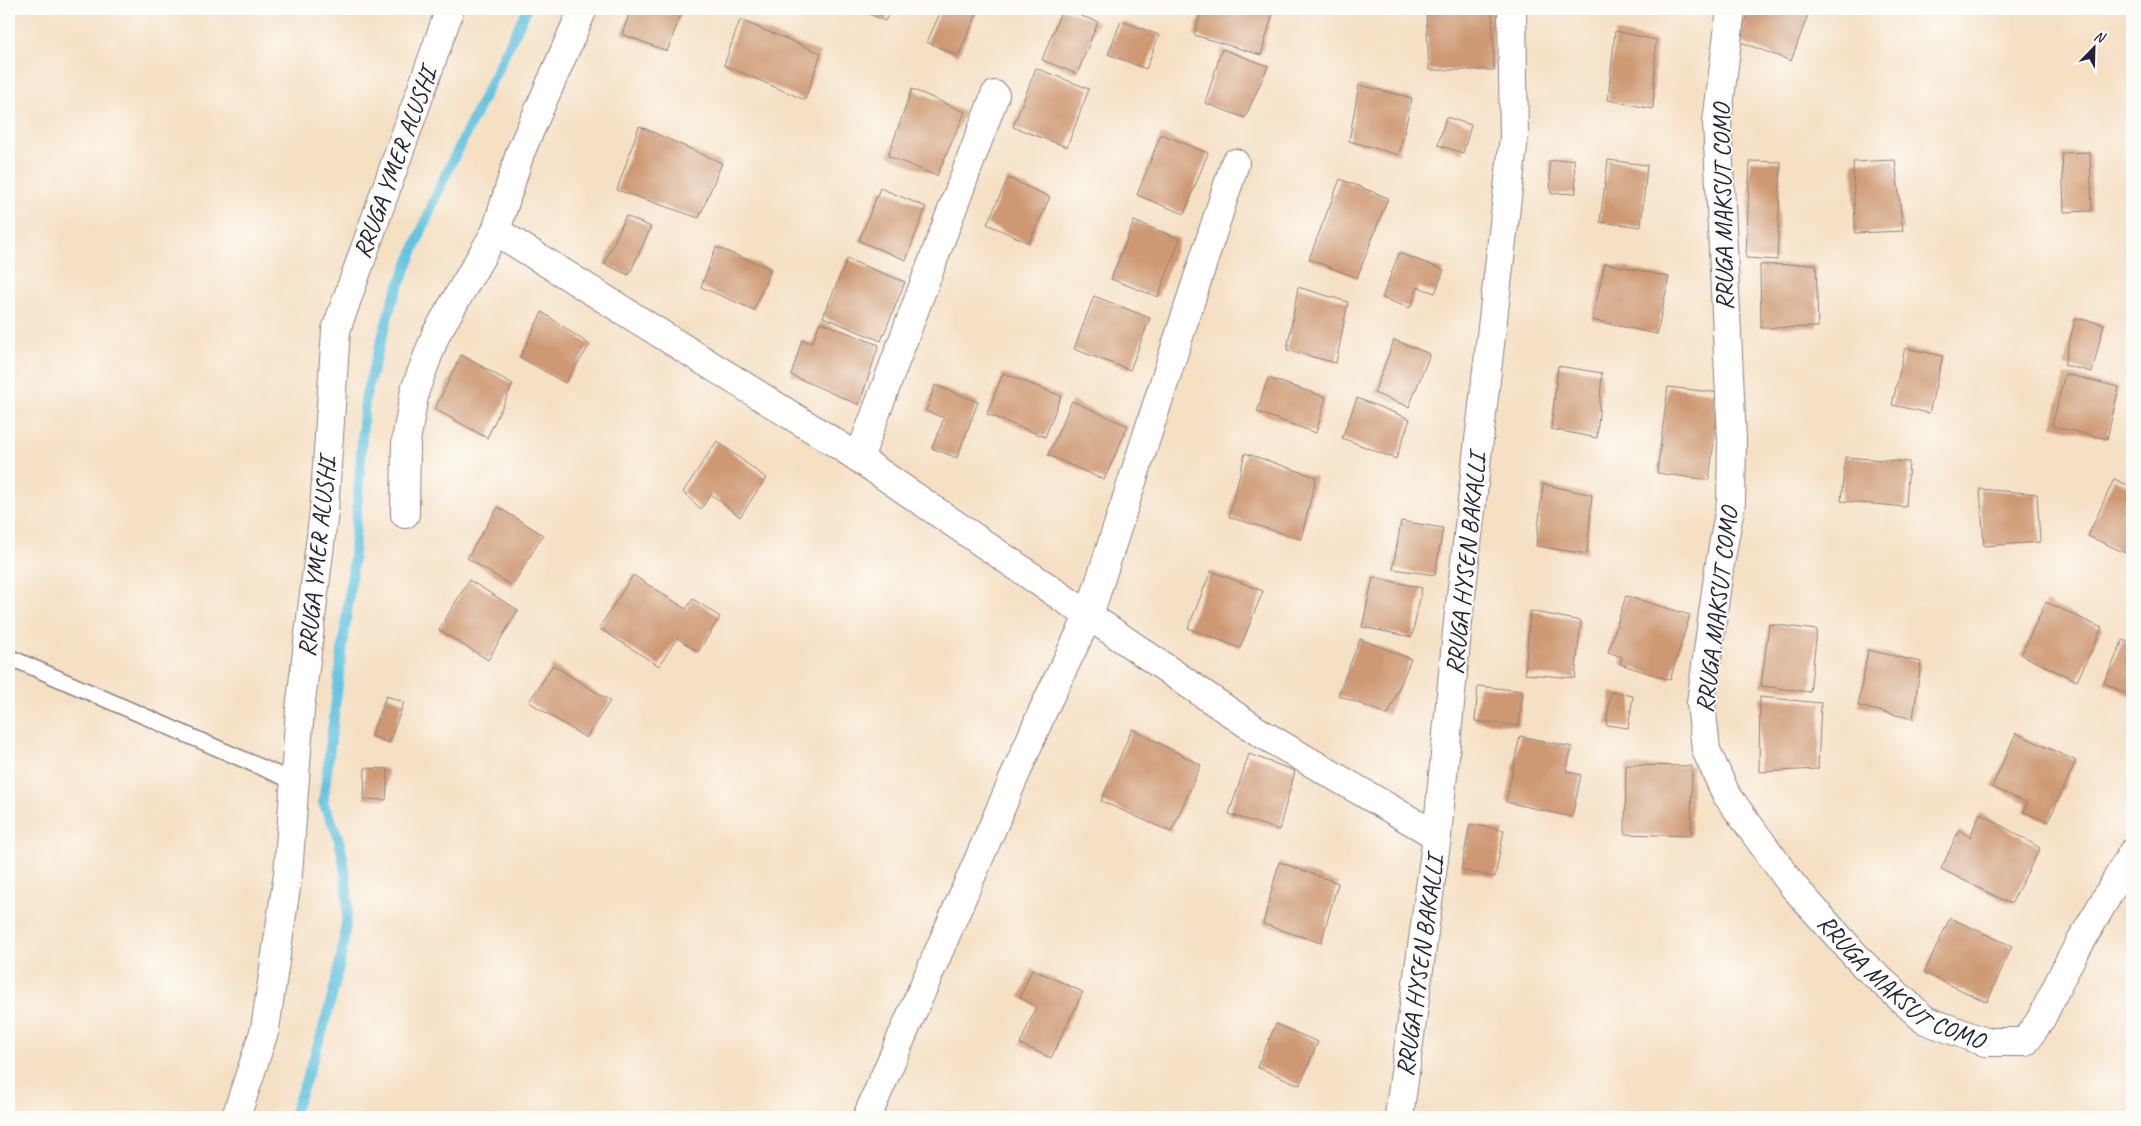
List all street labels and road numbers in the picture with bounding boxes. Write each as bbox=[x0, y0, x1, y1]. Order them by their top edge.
street label: RRUGA YMER ALUSHI bbox=[346, 59, 446, 263]
street label: RRUGA MAKSUT COMO bbox=[1705, 101, 1741, 311]
street label: RRUGA HYSEN BAKALLI bbox=[1438, 447, 1494, 676]
street label: RRUGA YMER ALUSHI bbox=[291, 451, 344, 658]
street label: RRUGA MAKSUT COMO bbox=[1689, 503, 1746, 715]
street label: RRUGA HYSEN BAKALLI bbox=[1389, 849, 1452, 1078]
street label: RRUGA MAKSUT COMO bbox=[1810, 908, 1991, 1057]

